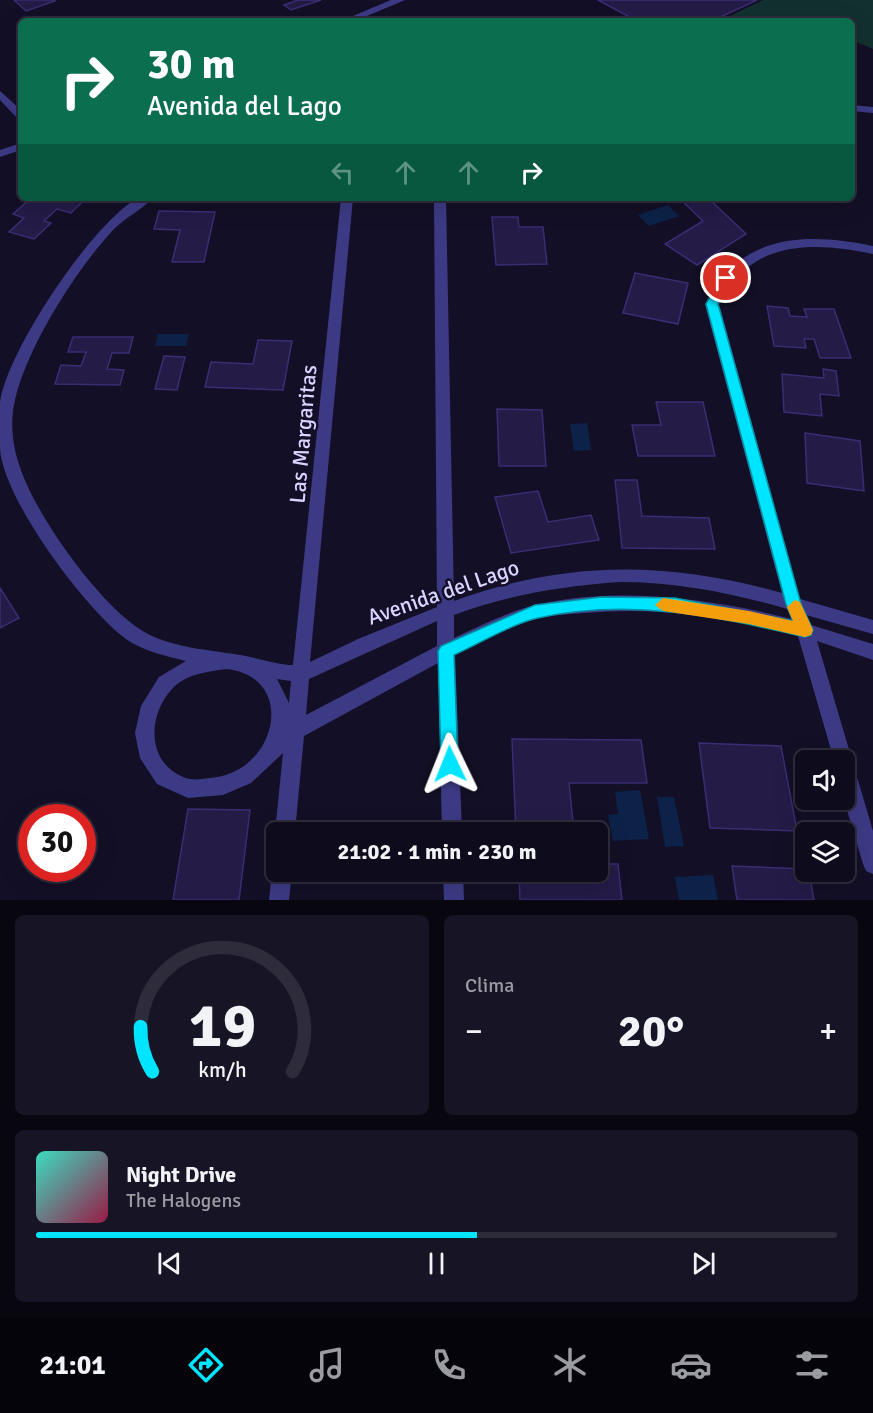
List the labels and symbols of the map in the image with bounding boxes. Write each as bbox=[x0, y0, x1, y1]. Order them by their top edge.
pin bbox=[700, 252, 751, 303]
street label: Las Margaritas bbox=[283, 363, 323, 505]
street label: Avenida del Lago bbox=[364, 553, 522, 631]
position arrow bbox=[418, 732, 482, 796]
speed limit sign: 30 bbox=[18, 804, 96, 882]

